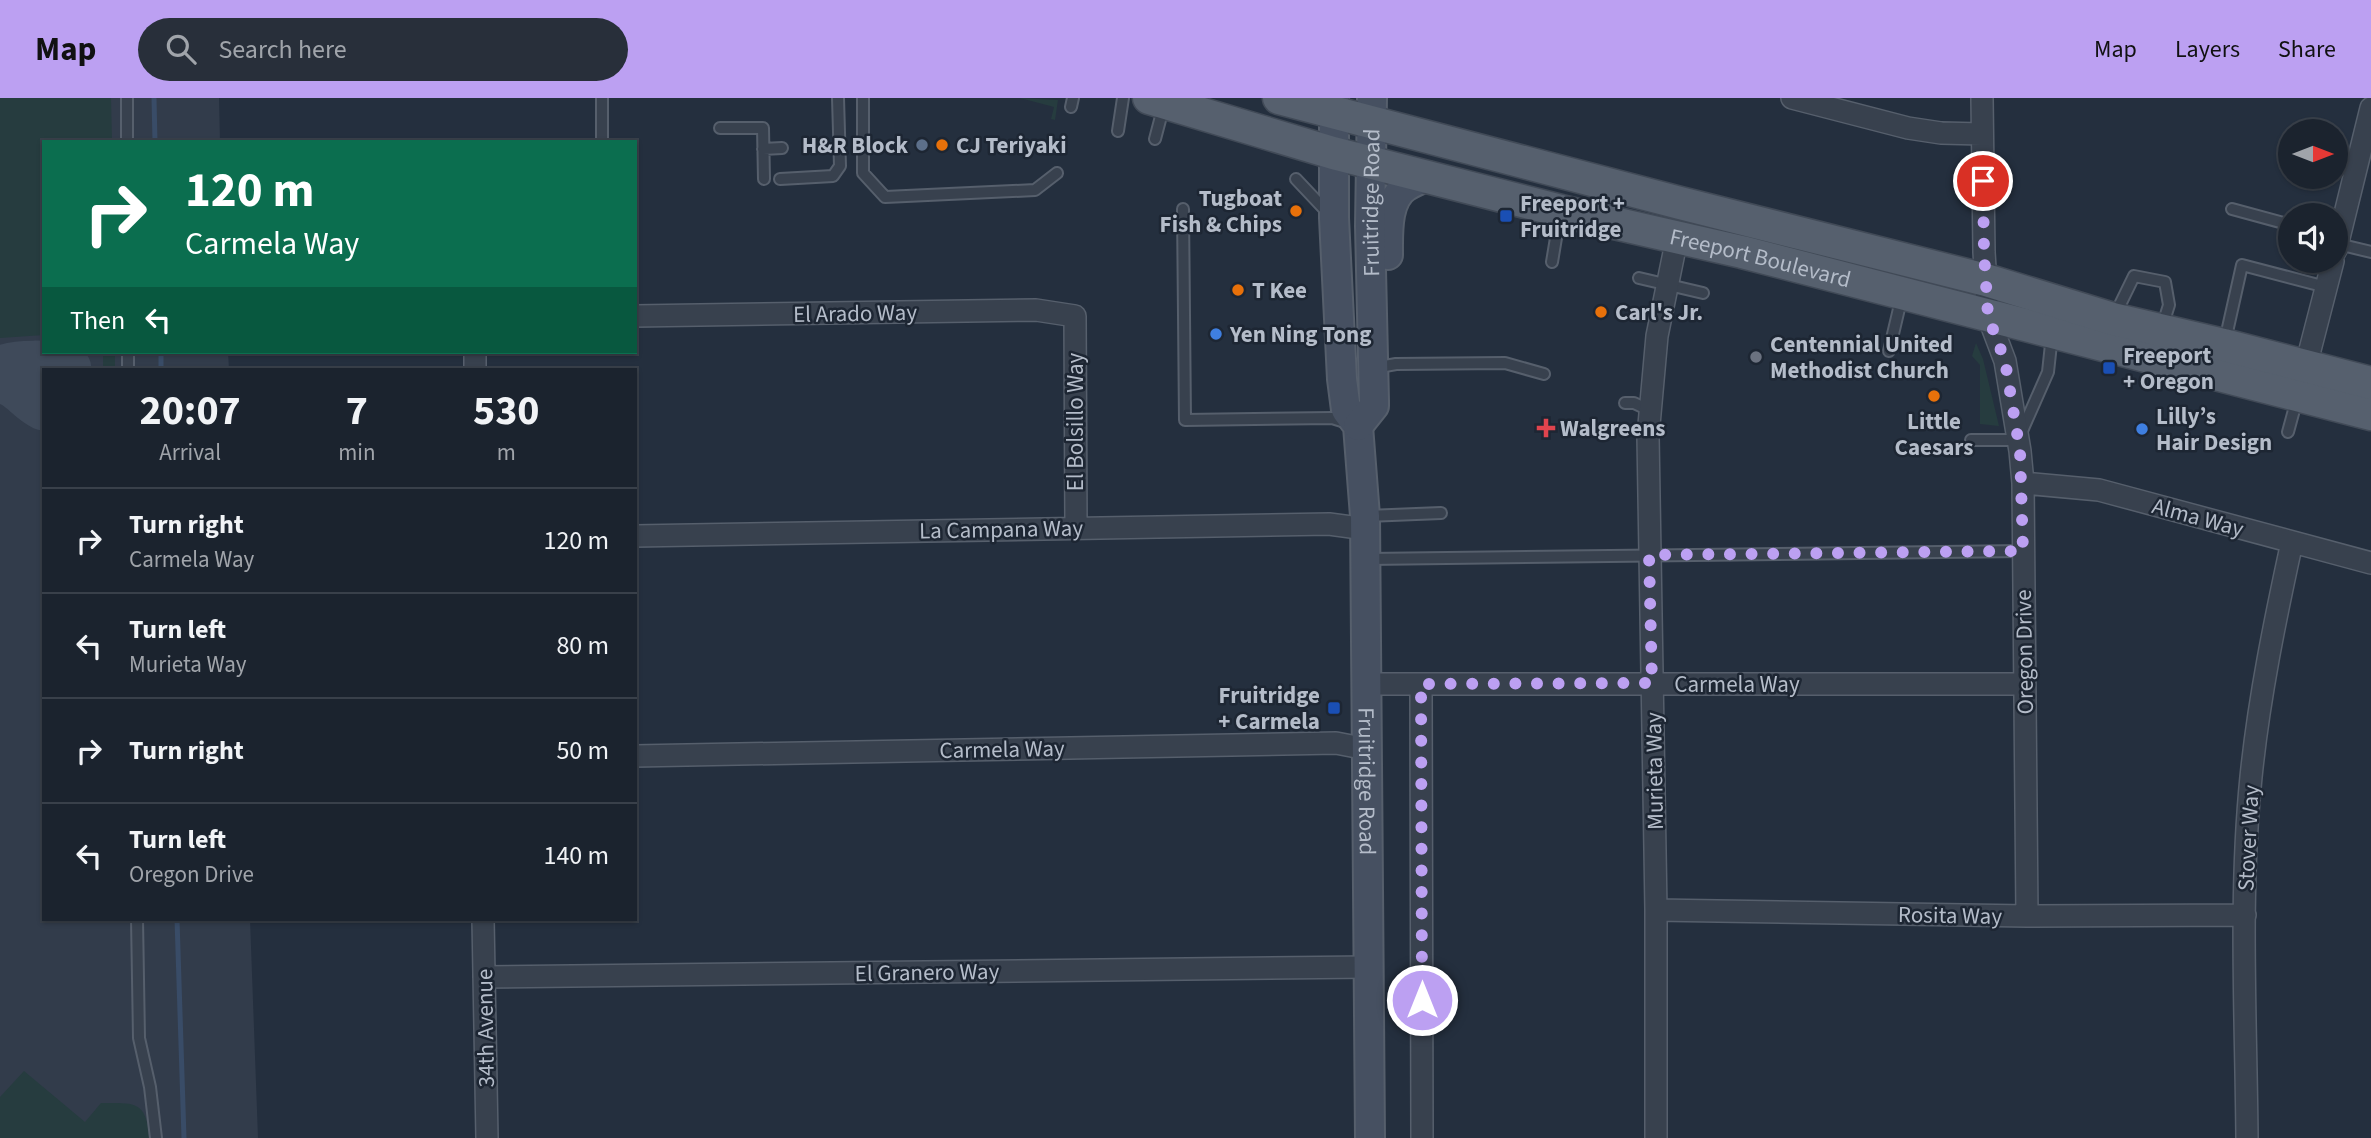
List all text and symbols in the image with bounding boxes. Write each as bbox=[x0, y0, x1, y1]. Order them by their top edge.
search box bbox=[138, 18, 628, 81]
text: Map bbox=[35, 26, 96, 73]
icon: search bbox=[162, 30, 200, 68]
text: Search here bbox=[218, 31, 347, 68]
text: Map bbox=[2094, 32, 2137, 67]
text: Layers bbox=[2175, 32, 2240, 67]
text: Share bbox=[2278, 32, 2336, 67]
north arrow bbox=[2278, 119, 2348, 189]
map controls bbox=[2278, 119, 2348, 273]
street label: Fruitridge Road bbox=[1354, 128, 1389, 277]
place label: H&R Block bbox=[802, 129, 908, 162]
place label: CJ Teriyaki bbox=[956, 129, 1067, 162]
marker: H&R Block bbox=[914, 137, 930, 153]
marker: CJ Teriyaki bbox=[934, 137, 950, 153]
pin bbox=[1953, 151, 2013, 211]
text: 120 m bbox=[185, 156, 314, 226]
icon: arrive bbox=[1964, 162, 2002, 200]
icon: right bbox=[70, 168, 161, 259]
place label: Tugboat Fish & Chips bbox=[1160, 182, 1282, 241]
place label: Freeport + Fruitridge bbox=[1520, 187, 1625, 246]
marker: Tugboat Fish & Chips bbox=[1288, 203, 1304, 219]
button: sound bbox=[2278, 203, 2348, 273]
marker: Freeport + Fruitridge bbox=[1498, 208, 1514, 224]
street label: Freeport Boulevard bbox=[1666, 220, 1854, 296]
text: Carmela Way bbox=[185, 221, 359, 267]
place label: T Kee bbox=[1252, 274, 1307, 307]
marker: T Kee bbox=[1230, 282, 1246, 298]
street label: El Arado Way bbox=[793, 296, 918, 331]
place label: Carl's Jr. bbox=[1615, 296, 1703, 329]
icon: left bbox=[139, 301, 177, 339]
text: Then bbox=[70, 302, 125, 339]
marker: Carl's Jr. bbox=[1593, 304, 1609, 320]
place label: Yen Ning Tong bbox=[1229, 318, 1371, 351]
marker: Yen Ning Tong bbox=[1208, 326, 1224, 342]
place label: Centennial United Methodist Church bbox=[1770, 328, 1953, 387]
place label: Freeport + Oregon bbox=[2123, 339, 2214, 398]
marker: Centennial United Methodist Church bbox=[1748, 349, 1764, 365]
street label: El Bolsillo Way bbox=[1059, 352, 1092, 491]
marker: Freeport + Oregon bbox=[2101, 360, 2117, 376]
text: 20:07 bbox=[139, 381, 241, 441]
text: 7 bbox=[346, 381, 368, 441]
text: 530 bbox=[473, 381, 540, 441]
marker: Little Caesars bbox=[1926, 388, 1942, 404]
place label: Lilly’s Hair Design bbox=[2156, 400, 2272, 459]
place label: Little Caesars bbox=[1895, 405, 1973, 464]
place label: Walgreens bbox=[1560, 412, 1666, 445]
marker: Walgreens bbox=[1538, 420, 1554, 436]
marker: Lilly’s Hair Design bbox=[2134, 421, 2150, 437]
text: Arrival bbox=[159, 436, 221, 469]
text: min bbox=[338, 436, 376, 469]
text: m bbox=[497, 436, 516, 469]
street label: Alma Way bbox=[2148, 489, 2248, 546]
text: Turn right bbox=[129, 506, 244, 543]
street label: La Campana Way bbox=[919, 512, 1084, 547]
icon: right bbox=[70, 522, 108, 560]
text: 120 m bbox=[543, 522, 609, 559]
text: Carmela Way bbox=[129, 543, 254, 576]
street label: Oregon Drive bbox=[2007, 589, 2042, 715]
text: Turn left bbox=[129, 611, 226, 648]
icon: left bbox=[70, 627, 108, 665]
text: 80 m bbox=[556, 627, 609, 664]
text: Murieta Way bbox=[129, 648, 247, 681]
street label: Carmela Way bbox=[1674, 668, 1800, 701]
place label: Fruitridge + Carmela bbox=[1218, 679, 1320, 738]
marker: Fruitridge + Carmela bbox=[1326, 700, 1342, 716]
street label: Fruitridge Road bbox=[1350, 707, 1384, 855]
street label: Murieta Way bbox=[1637, 712, 1672, 830]
icon: right bbox=[70, 732, 108, 770]
text: Turn right bbox=[129, 732, 244, 769]
text: 50 m bbox=[556, 732, 609, 769]
street label: Carmela Way bbox=[939, 732, 1065, 767]
street label: Stover Way bbox=[2229, 784, 2268, 892]
text: Turn left bbox=[129, 821, 226, 858]
icon: left bbox=[70, 837, 108, 875]
text: 140 m bbox=[543, 837, 609, 874]
text: Oregon Drive bbox=[129, 858, 254, 891]
street label: Rosita Way bbox=[1898, 898, 2003, 933]
street label: El Granero Way bbox=[854, 955, 1000, 990]
position arrow bbox=[1385, 963, 1459, 1037]
street label: 34th Avenue bbox=[468, 968, 503, 1088]

